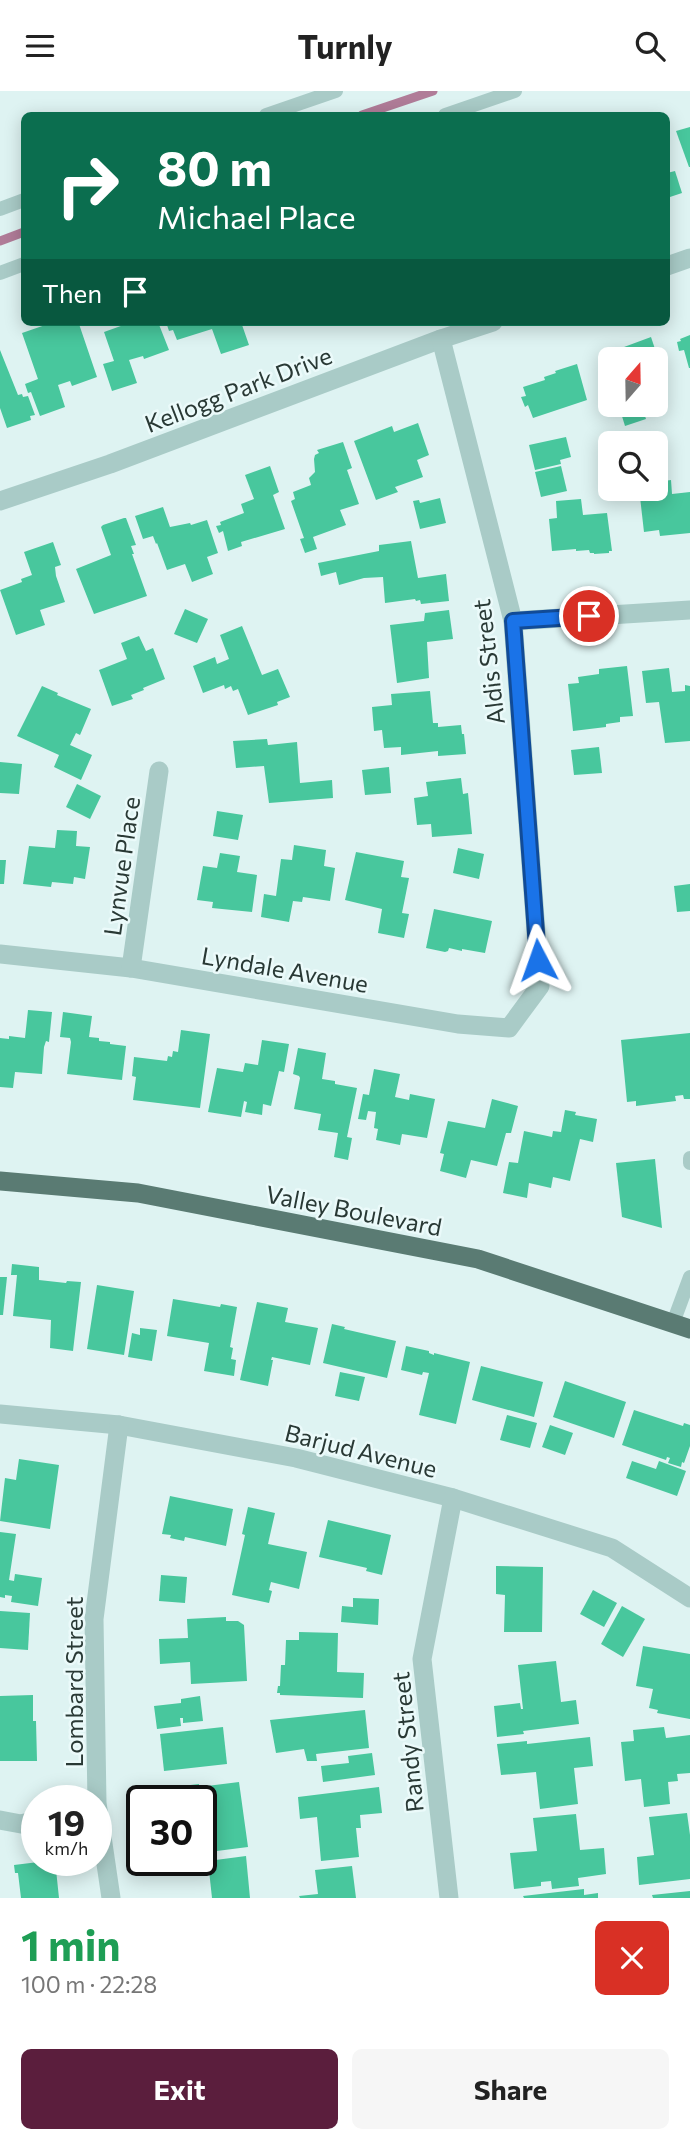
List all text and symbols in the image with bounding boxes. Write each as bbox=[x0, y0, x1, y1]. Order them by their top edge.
text: Turnly bbox=[298, 26, 392, 66]
icon: menu bbox=[21, 27, 59, 65]
icon: search bbox=[631, 27, 669, 65]
text: 80 m bbox=[157, 136, 272, 196]
icon: right bbox=[42, 140, 133, 231]
text: Michael Place bbox=[157, 196, 356, 236]
icon: arrive bbox=[116, 273, 154, 311]
text: Then bbox=[42, 277, 102, 308]
street label: Kellogg Park Drive bbox=[140, 340, 336, 438]
north arrow bbox=[598, 347, 668, 417]
map controls bbox=[598, 347, 668, 501]
button: search bbox=[598, 431, 668, 501]
pin bbox=[559, 586, 619, 646]
icon: arrive bbox=[570, 597, 608, 635]
street label: Aldis Street bbox=[466, 598, 510, 726]
street label: Lynvue Place bbox=[97, 795, 145, 937]
position arrow bbox=[501, 923, 575, 997]
street label: Lyndale Avenue bbox=[199, 940, 371, 998]
street label: Valley Boulevard bbox=[264, 1179, 444, 1241]
street label: Barjud Avenue bbox=[282, 1417, 440, 1483]
street label: Lombard Street bbox=[59, 1596, 88, 1768]
street label: Randy Street bbox=[385, 1670, 429, 1814]
speed limit sign: 30 bbox=[126, 1785, 217, 1876]
text: 19 bbox=[48, 1800, 85, 1843]
text: km/h bbox=[45, 1837, 88, 1859]
text: 1 min bbox=[21, 1918, 121, 1970]
button: close bbox=[595, 1921, 669, 1995]
text: 100 m · 22:28 bbox=[21, 1970, 157, 1998]
button: Exit bbox=[21, 2049, 338, 2129]
button: Share bbox=[352, 2049, 669, 2129]

